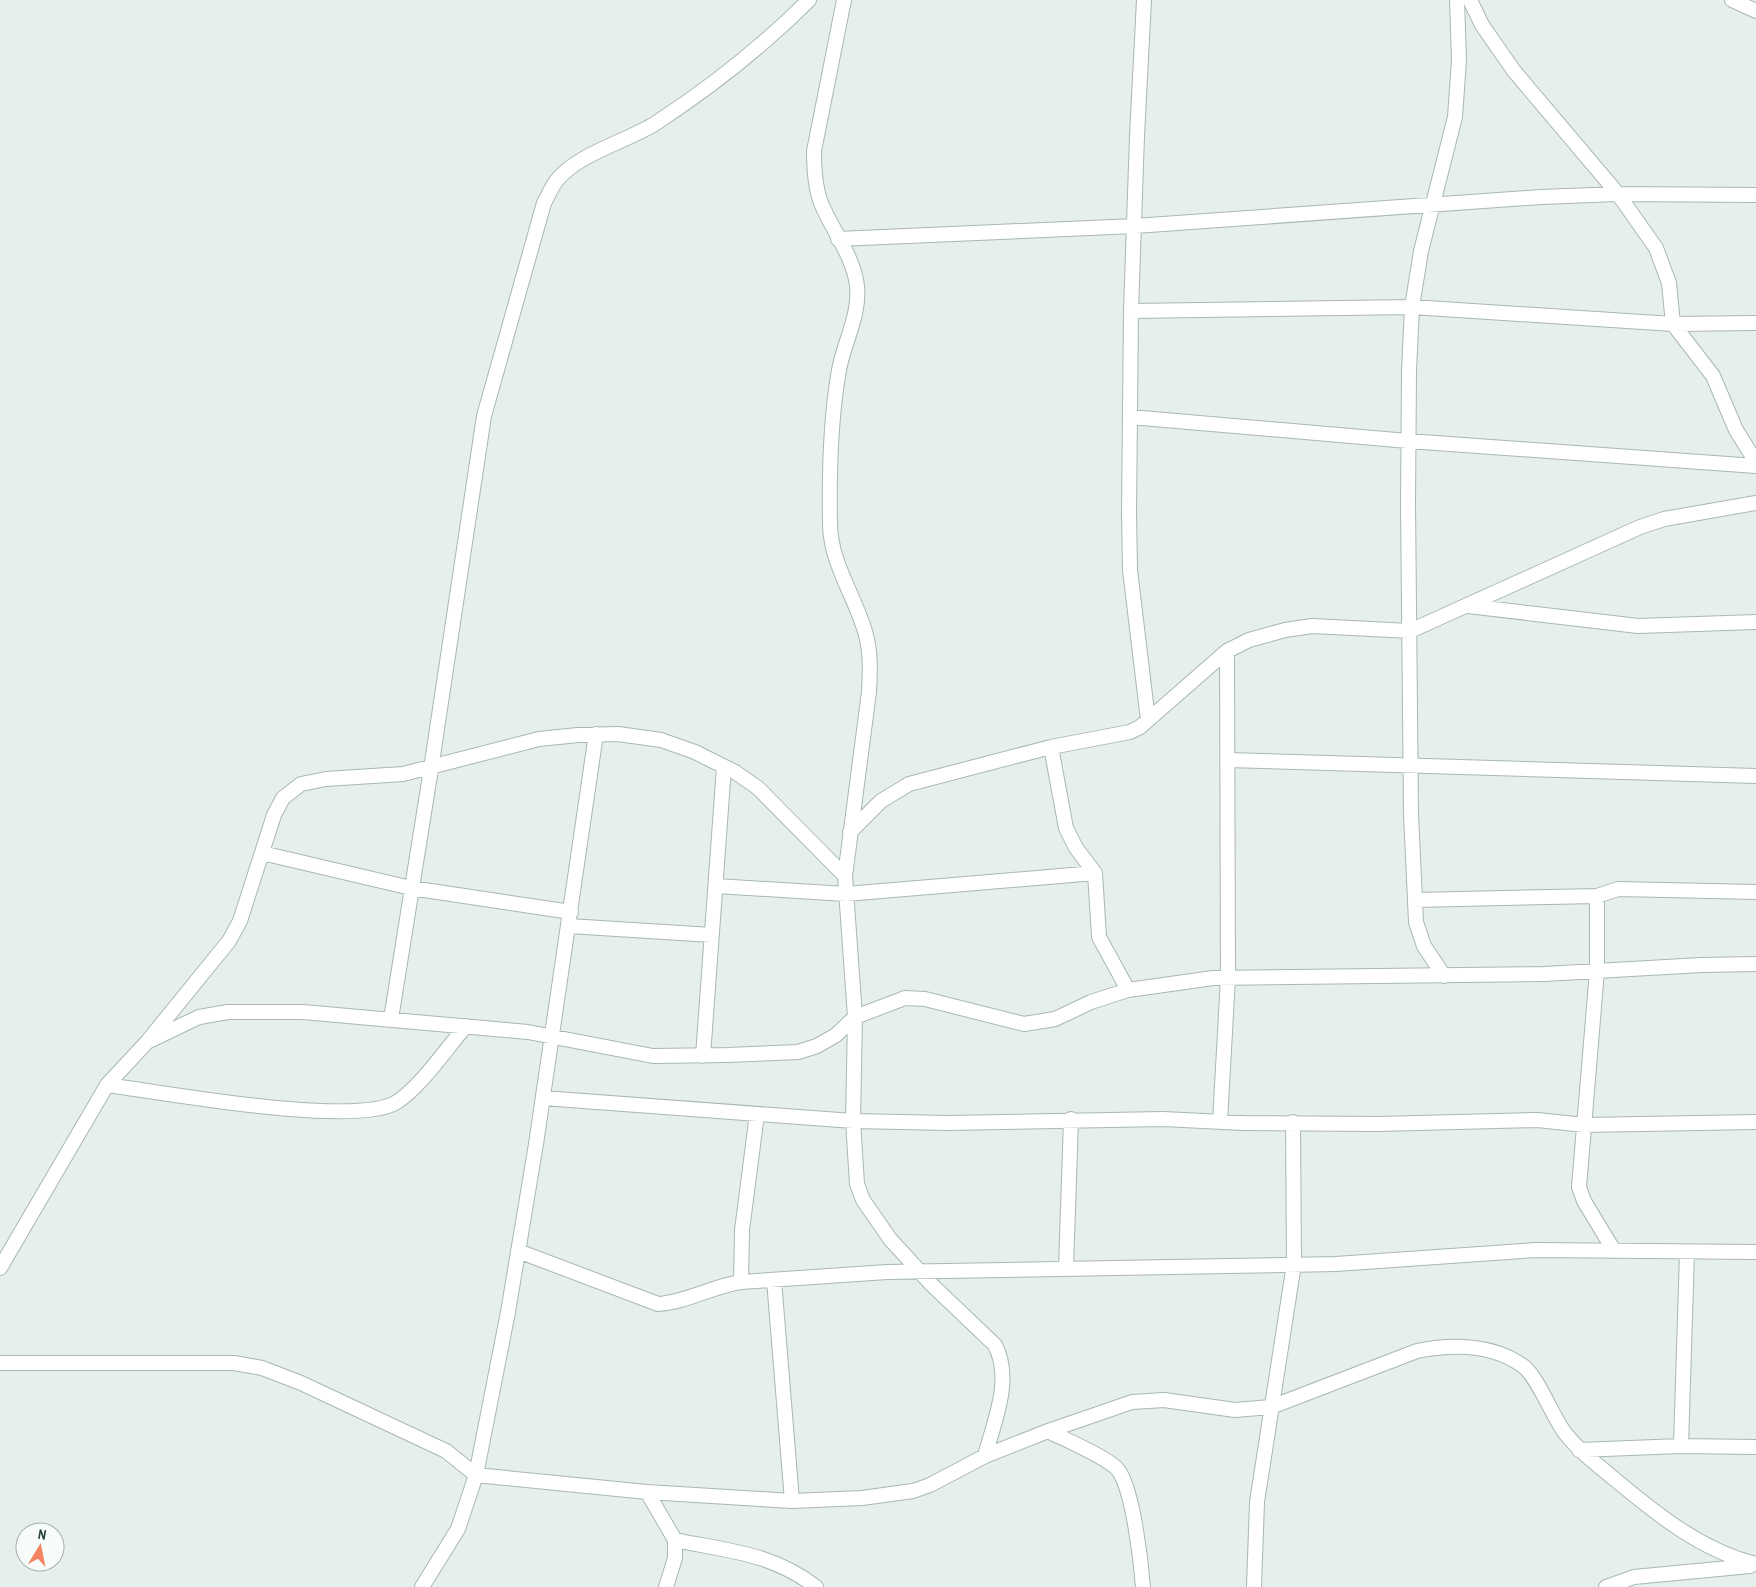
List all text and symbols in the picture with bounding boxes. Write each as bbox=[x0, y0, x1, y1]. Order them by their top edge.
north arrow bbox=[15, 1522, 65, 1572]
text: N bbox=[37, 1525, 48, 1544]

